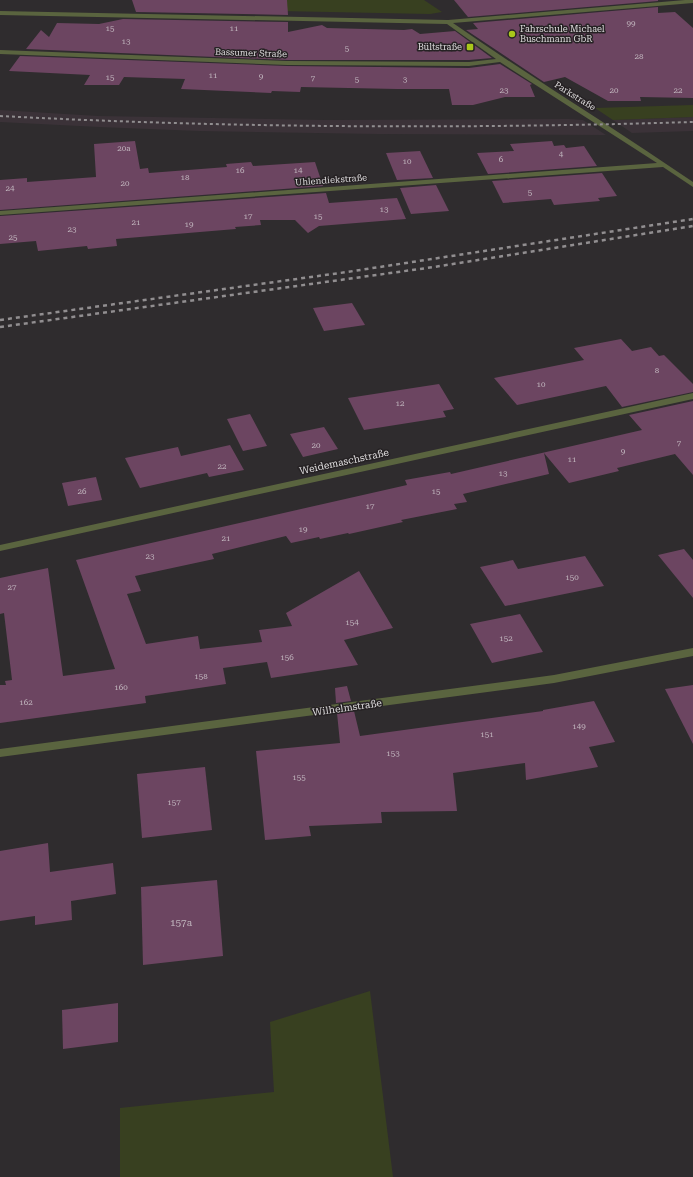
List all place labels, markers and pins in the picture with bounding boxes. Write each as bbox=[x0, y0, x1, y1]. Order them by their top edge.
place label: Fahrschule Michael Buschmann GbR bbox=[520, 24, 605, 44]
marker: Fahrschule Michael Buschmann GbR bbox=[507, 29, 517, 39]
place label: Bültstraße bbox=[418, 42, 462, 52]
marker: Bültstraße bbox=[465, 42, 475, 52]

